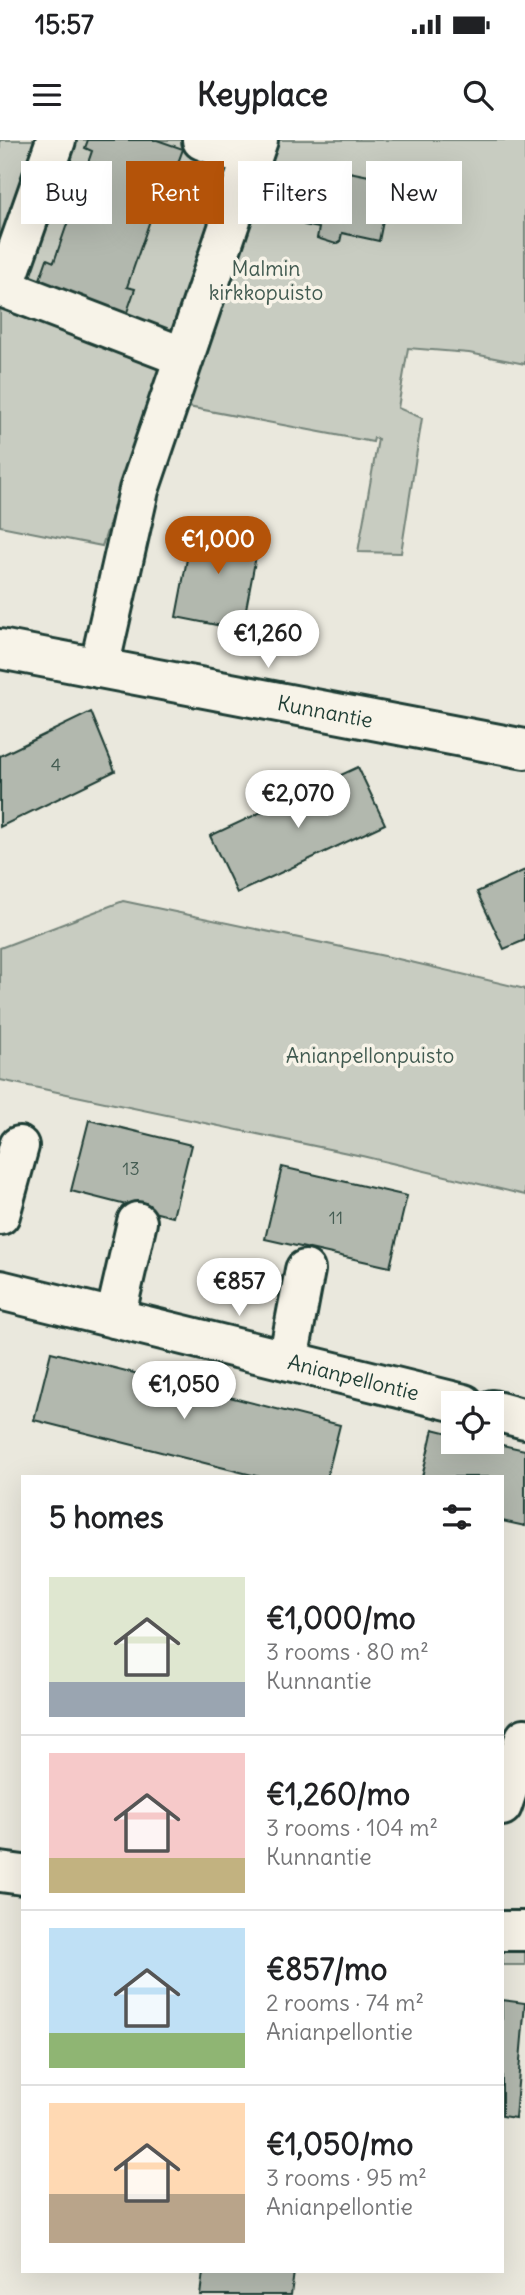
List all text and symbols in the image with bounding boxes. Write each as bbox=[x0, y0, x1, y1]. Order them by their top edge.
text: 15:57 bbox=[35, 8, 94, 41]
text: Keyplace bbox=[197, 74, 328, 115]
icon: menu bbox=[28, 76, 66, 114]
icon: search bbox=[459, 76, 497, 114]
chip: Buy bbox=[21, 161, 112, 224]
chip: Rent bbox=[126, 161, 224, 224]
chip: Filters bbox=[238, 161, 352, 224]
chip: New bbox=[366, 161, 462, 224]
park label: Malmin kirkkopuisto bbox=[209, 255, 323, 306]
pin: €1,000 bbox=[161, 516, 275, 576]
text: €1,000 bbox=[181, 524, 255, 553]
pin: €1,260 bbox=[211, 610, 325, 670]
text: €1,260 bbox=[233, 618, 303, 647]
street label: Kunnantie bbox=[275, 689, 375, 733]
house number: 4 bbox=[51, 753, 61, 776]
pin: €2,070 bbox=[241, 770, 355, 830]
text: €2,070 bbox=[261, 778, 335, 807]
park label: Anianpellonpuisto bbox=[286, 1042, 454, 1069]
house number: 13 bbox=[122, 1157, 140, 1180]
house number: 11 bbox=[329, 1206, 343, 1229]
pin: €857 bbox=[198, 1258, 280, 1318]
text: €857 bbox=[213, 1266, 265, 1295]
street label: Anianpellontie bbox=[285, 1348, 422, 1406]
pin: €1,050 bbox=[127, 1362, 241, 1421]
text: €1,050 bbox=[148, 1369, 220, 1398]
map controls bbox=[441, 1391, 504, 1454]
button: locate bbox=[441, 1391, 504, 1454]
text: 5 homes bbox=[49, 1498, 164, 1536]
icon: filters bbox=[438, 1498, 476, 1536]
text: €1,000/mo bbox=[266, 1599, 416, 1637]
icon: home bbox=[105, 1605, 189, 1689]
text: 3 rooms · 80 m² bbox=[266, 1637, 429, 1666]
text: Kunnantie bbox=[266, 1666, 372, 1695]
text: €1,260/mo bbox=[266, 1775, 410, 1813]
icon: home bbox=[105, 1781, 189, 1865]
text: 3 rooms · 104 m² bbox=[266, 1813, 438, 1842]
text: Kunnantie bbox=[266, 1842, 372, 1871]
text: €857/mo bbox=[266, 1950, 387, 1988]
icon: home bbox=[105, 1956, 189, 2040]
text: 2 rooms · 74 m² bbox=[266, 1988, 424, 2017]
text: Anianpellontie bbox=[266, 2017, 413, 2046]
text: €1,050/mo bbox=[266, 2125, 413, 2163]
icon: home bbox=[105, 2131, 189, 2215]
text: 3 rooms · 95 m² bbox=[266, 2163, 427, 2192]
text: Anianpellontie bbox=[266, 2192, 413, 2221]

